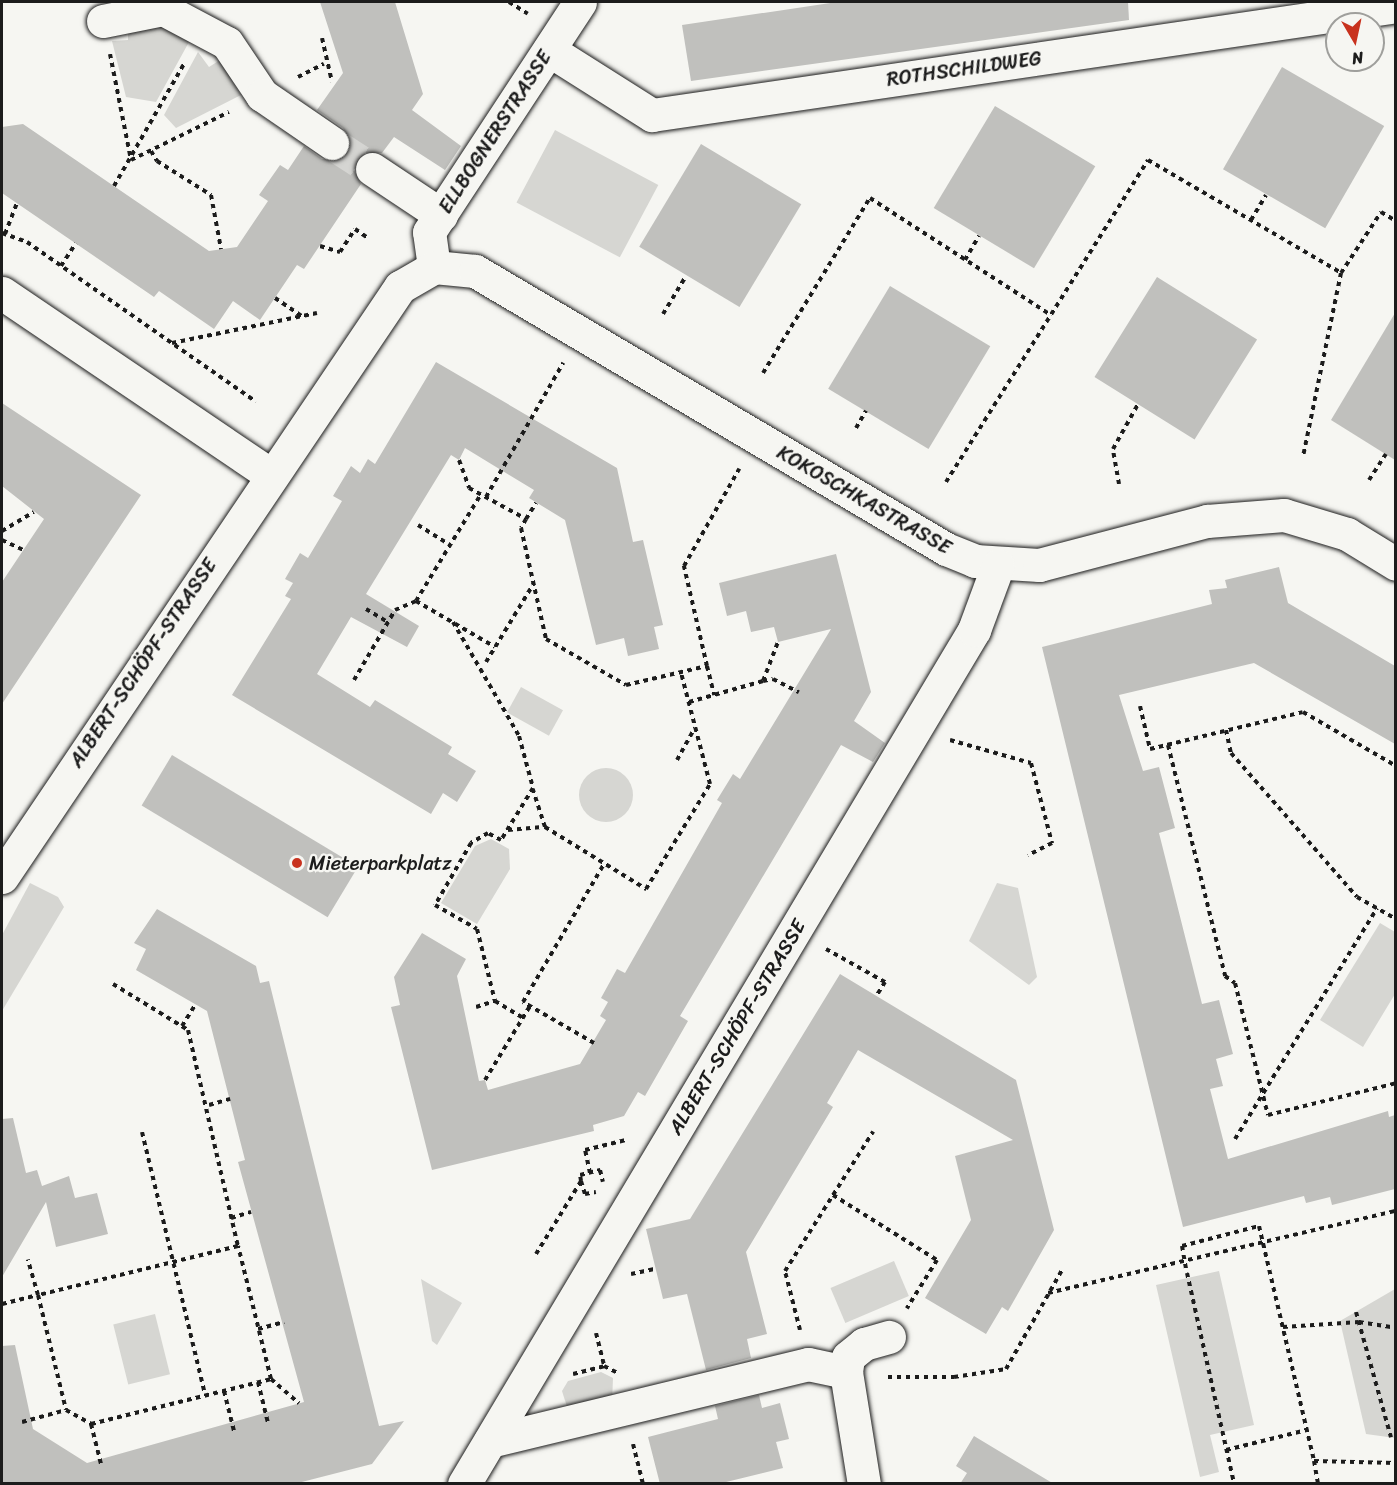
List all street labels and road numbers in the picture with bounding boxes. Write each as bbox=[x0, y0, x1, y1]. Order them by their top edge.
street label: ELLBOGNERSTRASSE bbox=[433, 46, 557, 218]
street label: ROTHSCHILDWEG bbox=[885, 46, 1043, 92]
street label: KOKOSCHKASTRASSE bbox=[773, 440, 955, 560]
street label: ALBERT-SCHÖPF-STRASSE bbox=[64, 554, 222, 772]
street label: ALBERT-SCHÖPF-STRASSE bbox=[663, 915, 811, 1139]

